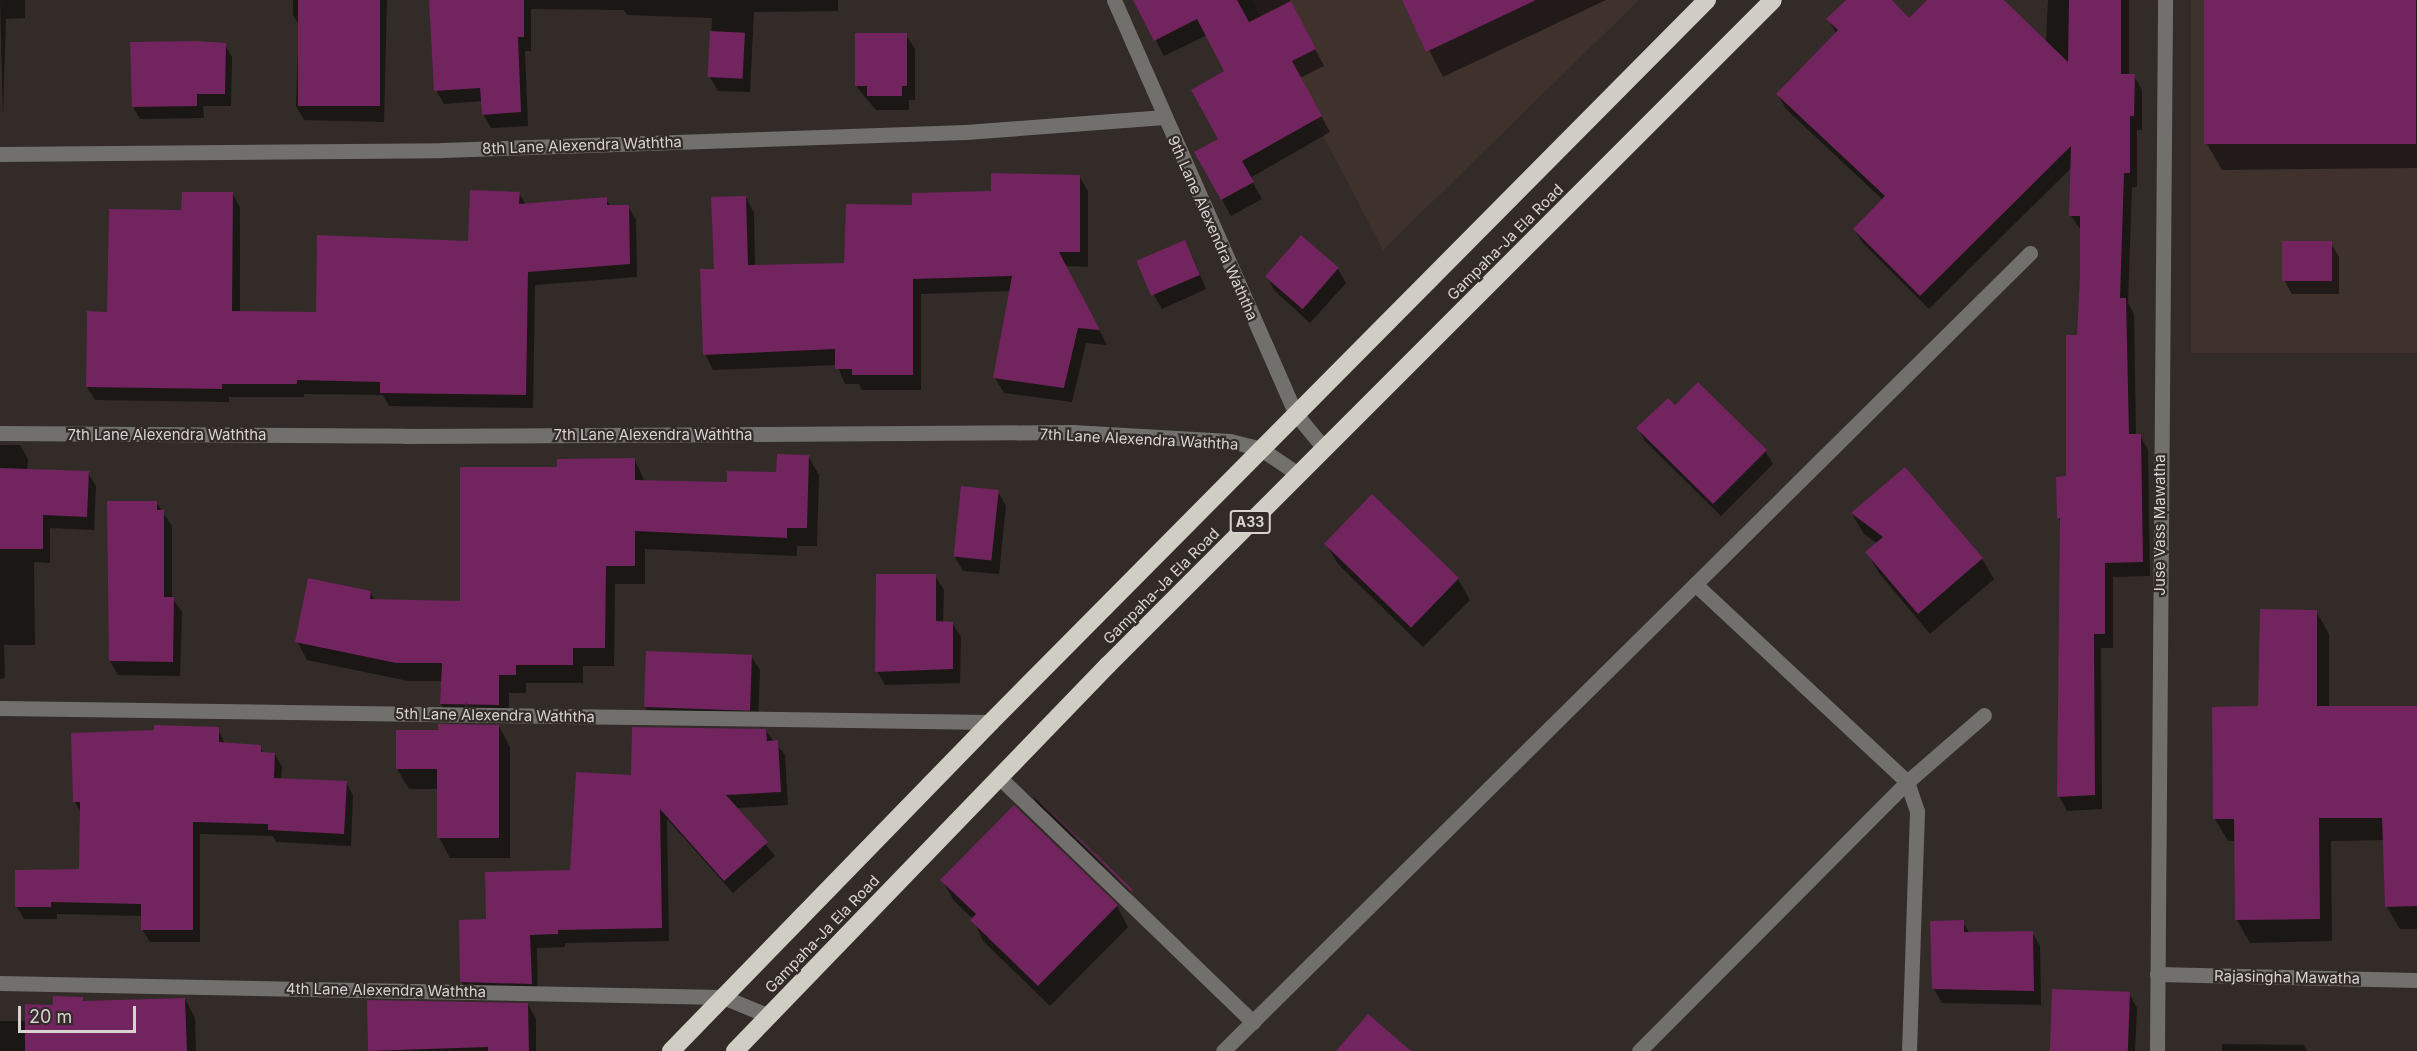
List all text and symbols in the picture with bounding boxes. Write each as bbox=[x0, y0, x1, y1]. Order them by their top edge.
street label: 8th Lane Alexendra Waththa bbox=[482, 133, 682, 157]
street label: 9th Lane Alexendra Waththa bbox=[1164, 133, 1262, 323]
street label: Gampaha-Ja Ela Road bbox=[1443, 180, 1567, 304]
street label: 7th Lane Alexendra Waththa bbox=[1039, 425, 1239, 453]
street label: 7th Lane Alexendra Waththa bbox=[68, 426, 266, 444]
street label: 7th Lane Alexendra Waththa bbox=[554, 426, 752, 444]
street label: Juse Vass Mawatha bbox=[2151, 454, 2169, 596]
road number: A33 bbox=[1229, 511, 1271, 533]
street label: Gampaha-Ja Ela Road bbox=[1099, 524, 1223, 648]
street label: 5th Lane Alexendra Waththa bbox=[395, 704, 595, 726]
street label: Gampaha-Ja Ela Road bbox=[761, 871, 883, 997]
street label: Rajasingha Mawatha bbox=[2214, 967, 2360, 987]
street label: 4th Lane Alexendra Waththa bbox=[286, 979, 486, 1001]
scale bar bbox=[21, 994, 140, 1032]
text: 20 m bbox=[29, 1006, 72, 1027]

